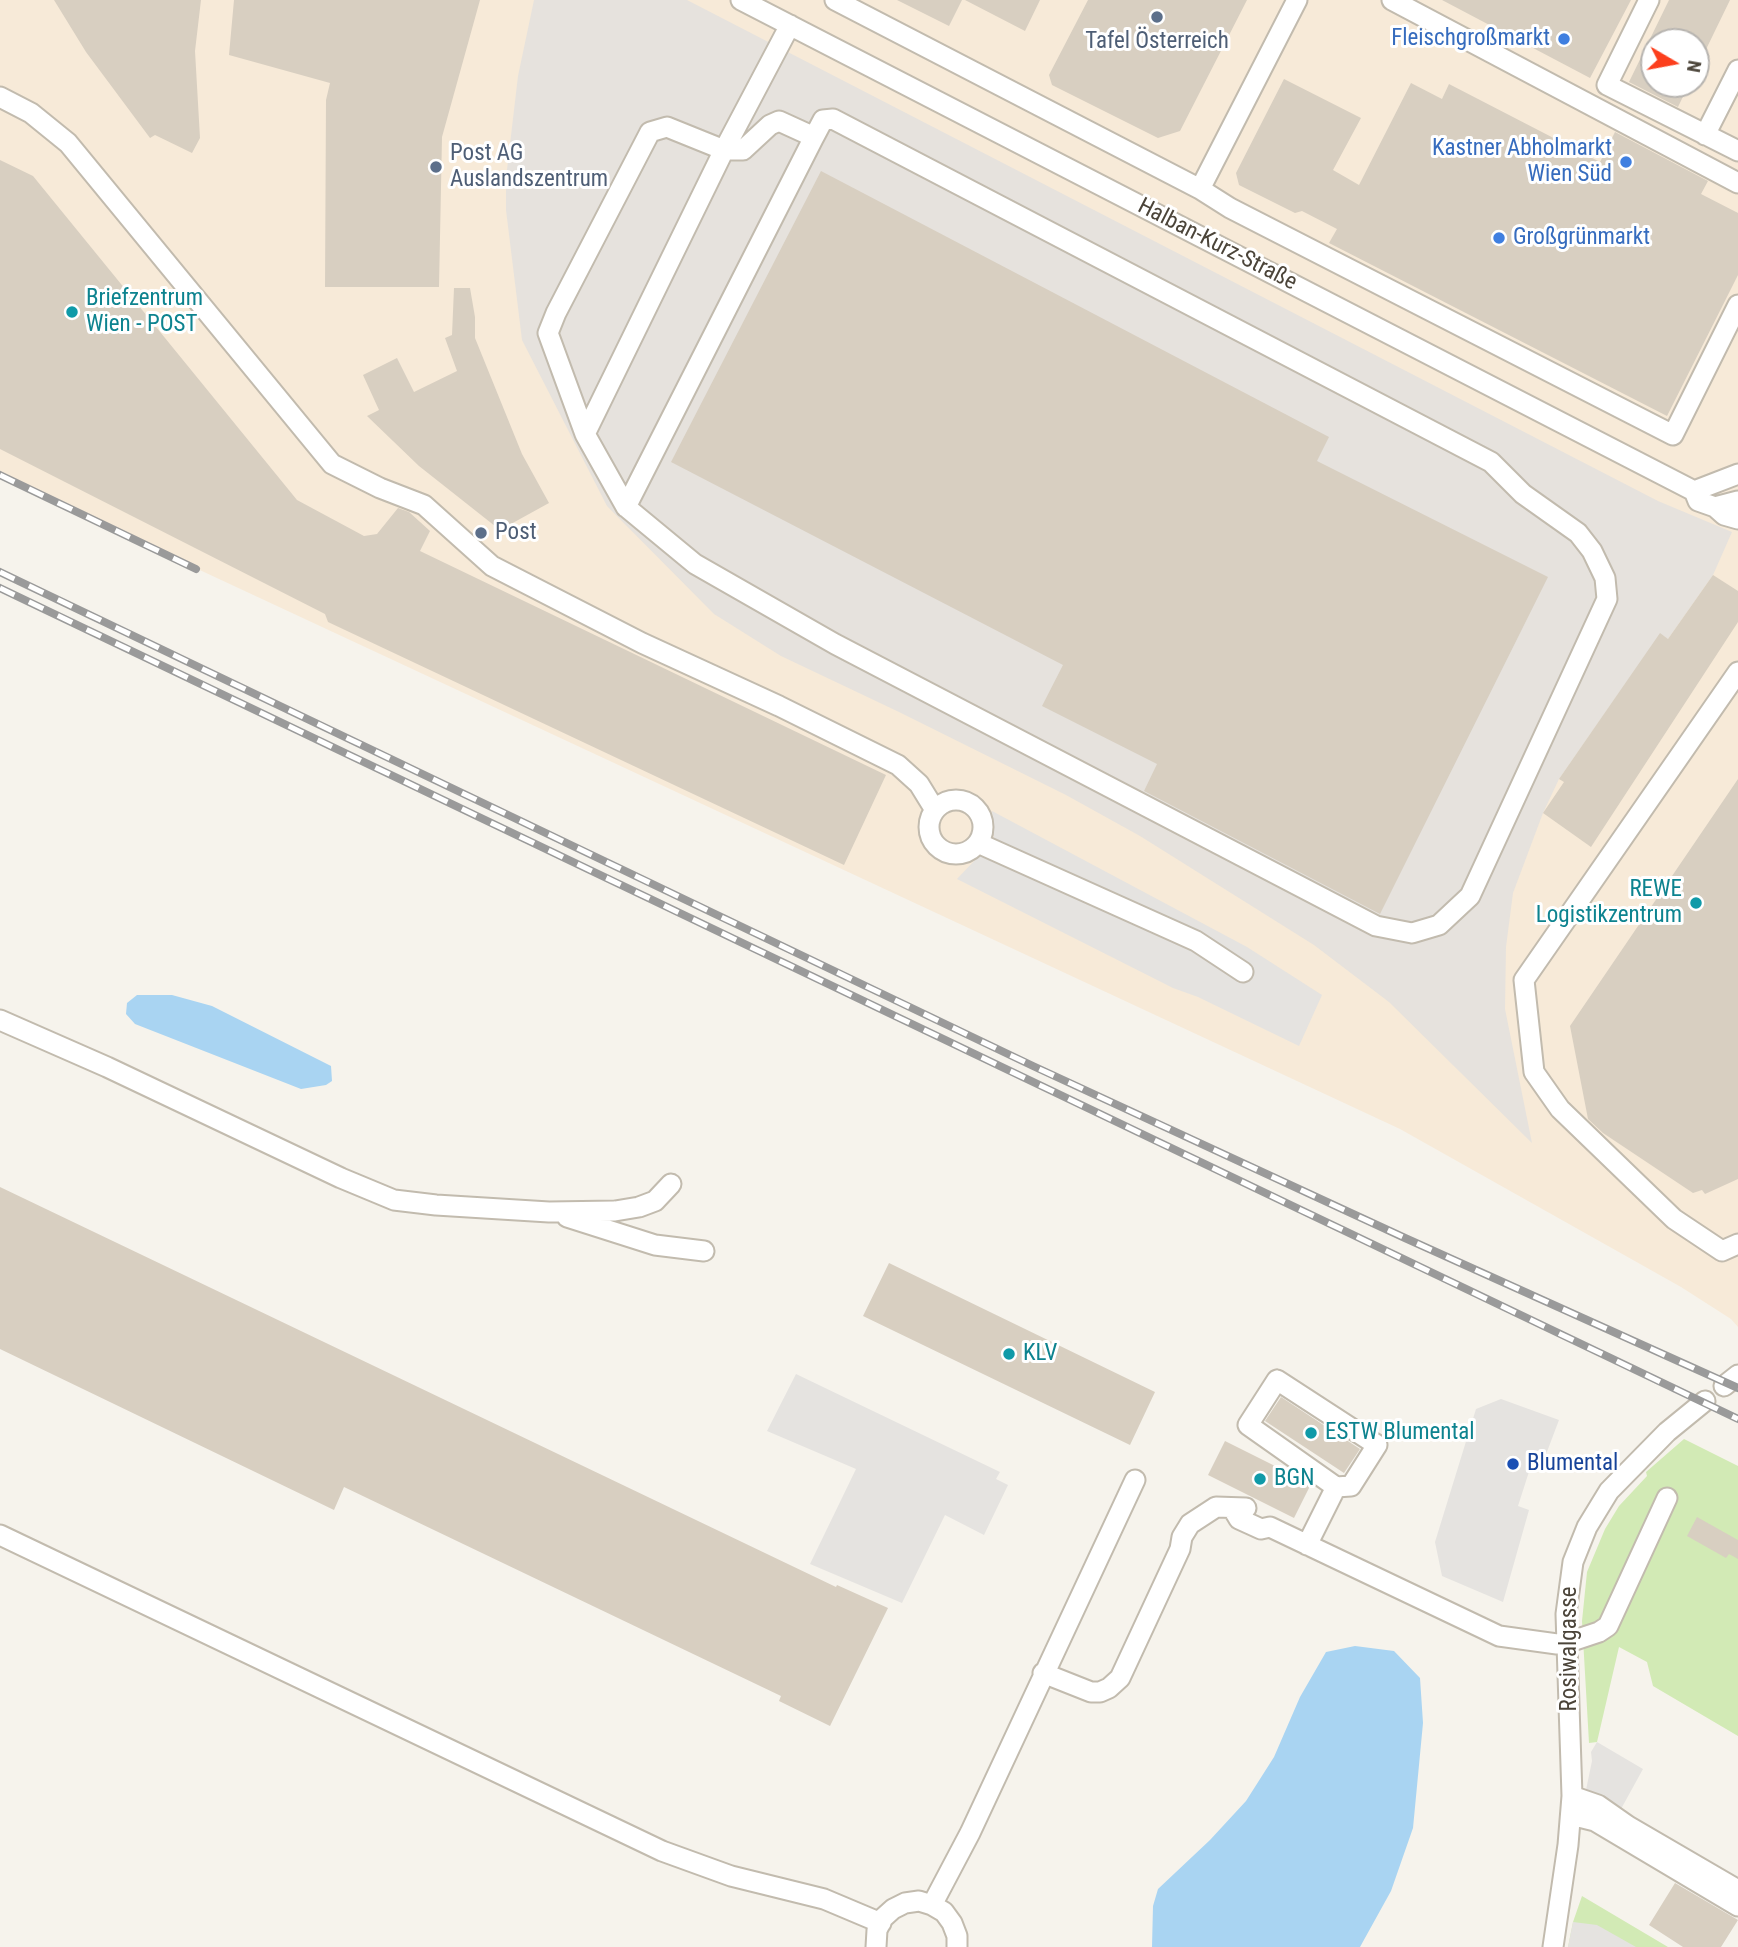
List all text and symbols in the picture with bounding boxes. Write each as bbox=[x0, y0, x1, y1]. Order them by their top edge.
marker: Tafel Österreich bbox=[1149, 9, 1165, 25]
place label: Fleischgroßmarkt bbox=[1391, 25, 1550, 53]
place label: Tafel Österreich bbox=[1085, 28, 1229, 56]
north arrow bbox=[1640, 28, 1710, 98]
marker: Fleischgroßmarkt bbox=[1556, 31, 1572, 47]
text: N bbox=[1682, 59, 1707, 74]
place label: Kastner Abholmarkt Wien Süd bbox=[1432, 135, 1612, 189]
place label: Post AG Auslandszentrum bbox=[450, 140, 608, 194]
marker: Kastner Abholmarkt Wien Süd bbox=[1618, 154, 1634, 170]
marker: Post AG Auslandszentrum bbox=[428, 159, 444, 175]
street label: Halban-Kurz-Straße bbox=[1133, 193, 1301, 297]
place label: Großgrünmarkt bbox=[1513, 224, 1650, 252]
marker: Großgrünmarkt bbox=[1491, 230, 1507, 246]
place label: Briefzentrum Wien - POST bbox=[86, 285, 203, 339]
marker: Briefzentrum Wien - POST bbox=[64, 304, 80, 320]
place label: Post bbox=[495, 519, 536, 547]
marker: Post bbox=[473, 525, 489, 541]
place label: REWE Logistikzentrum bbox=[1536, 876, 1682, 930]
marker: REWE Logistikzentrum bbox=[1688, 895, 1704, 911]
place label: KLV bbox=[1023, 1340, 1057, 1368]
marker: KLV bbox=[1001, 1346, 1017, 1362]
place label: ESTW Blumental bbox=[1325, 1419, 1475, 1447]
marker: ESTW Blumental bbox=[1303, 1425, 1319, 1441]
place label: Blumental bbox=[1527, 1450, 1618, 1478]
marker: Blumental bbox=[1505, 1456, 1521, 1472]
place label: BGN bbox=[1274, 1465, 1314, 1493]
marker: BGN bbox=[1252, 1471, 1268, 1487]
street label: Rosiwalgasse bbox=[1556, 1587, 1584, 1711]

